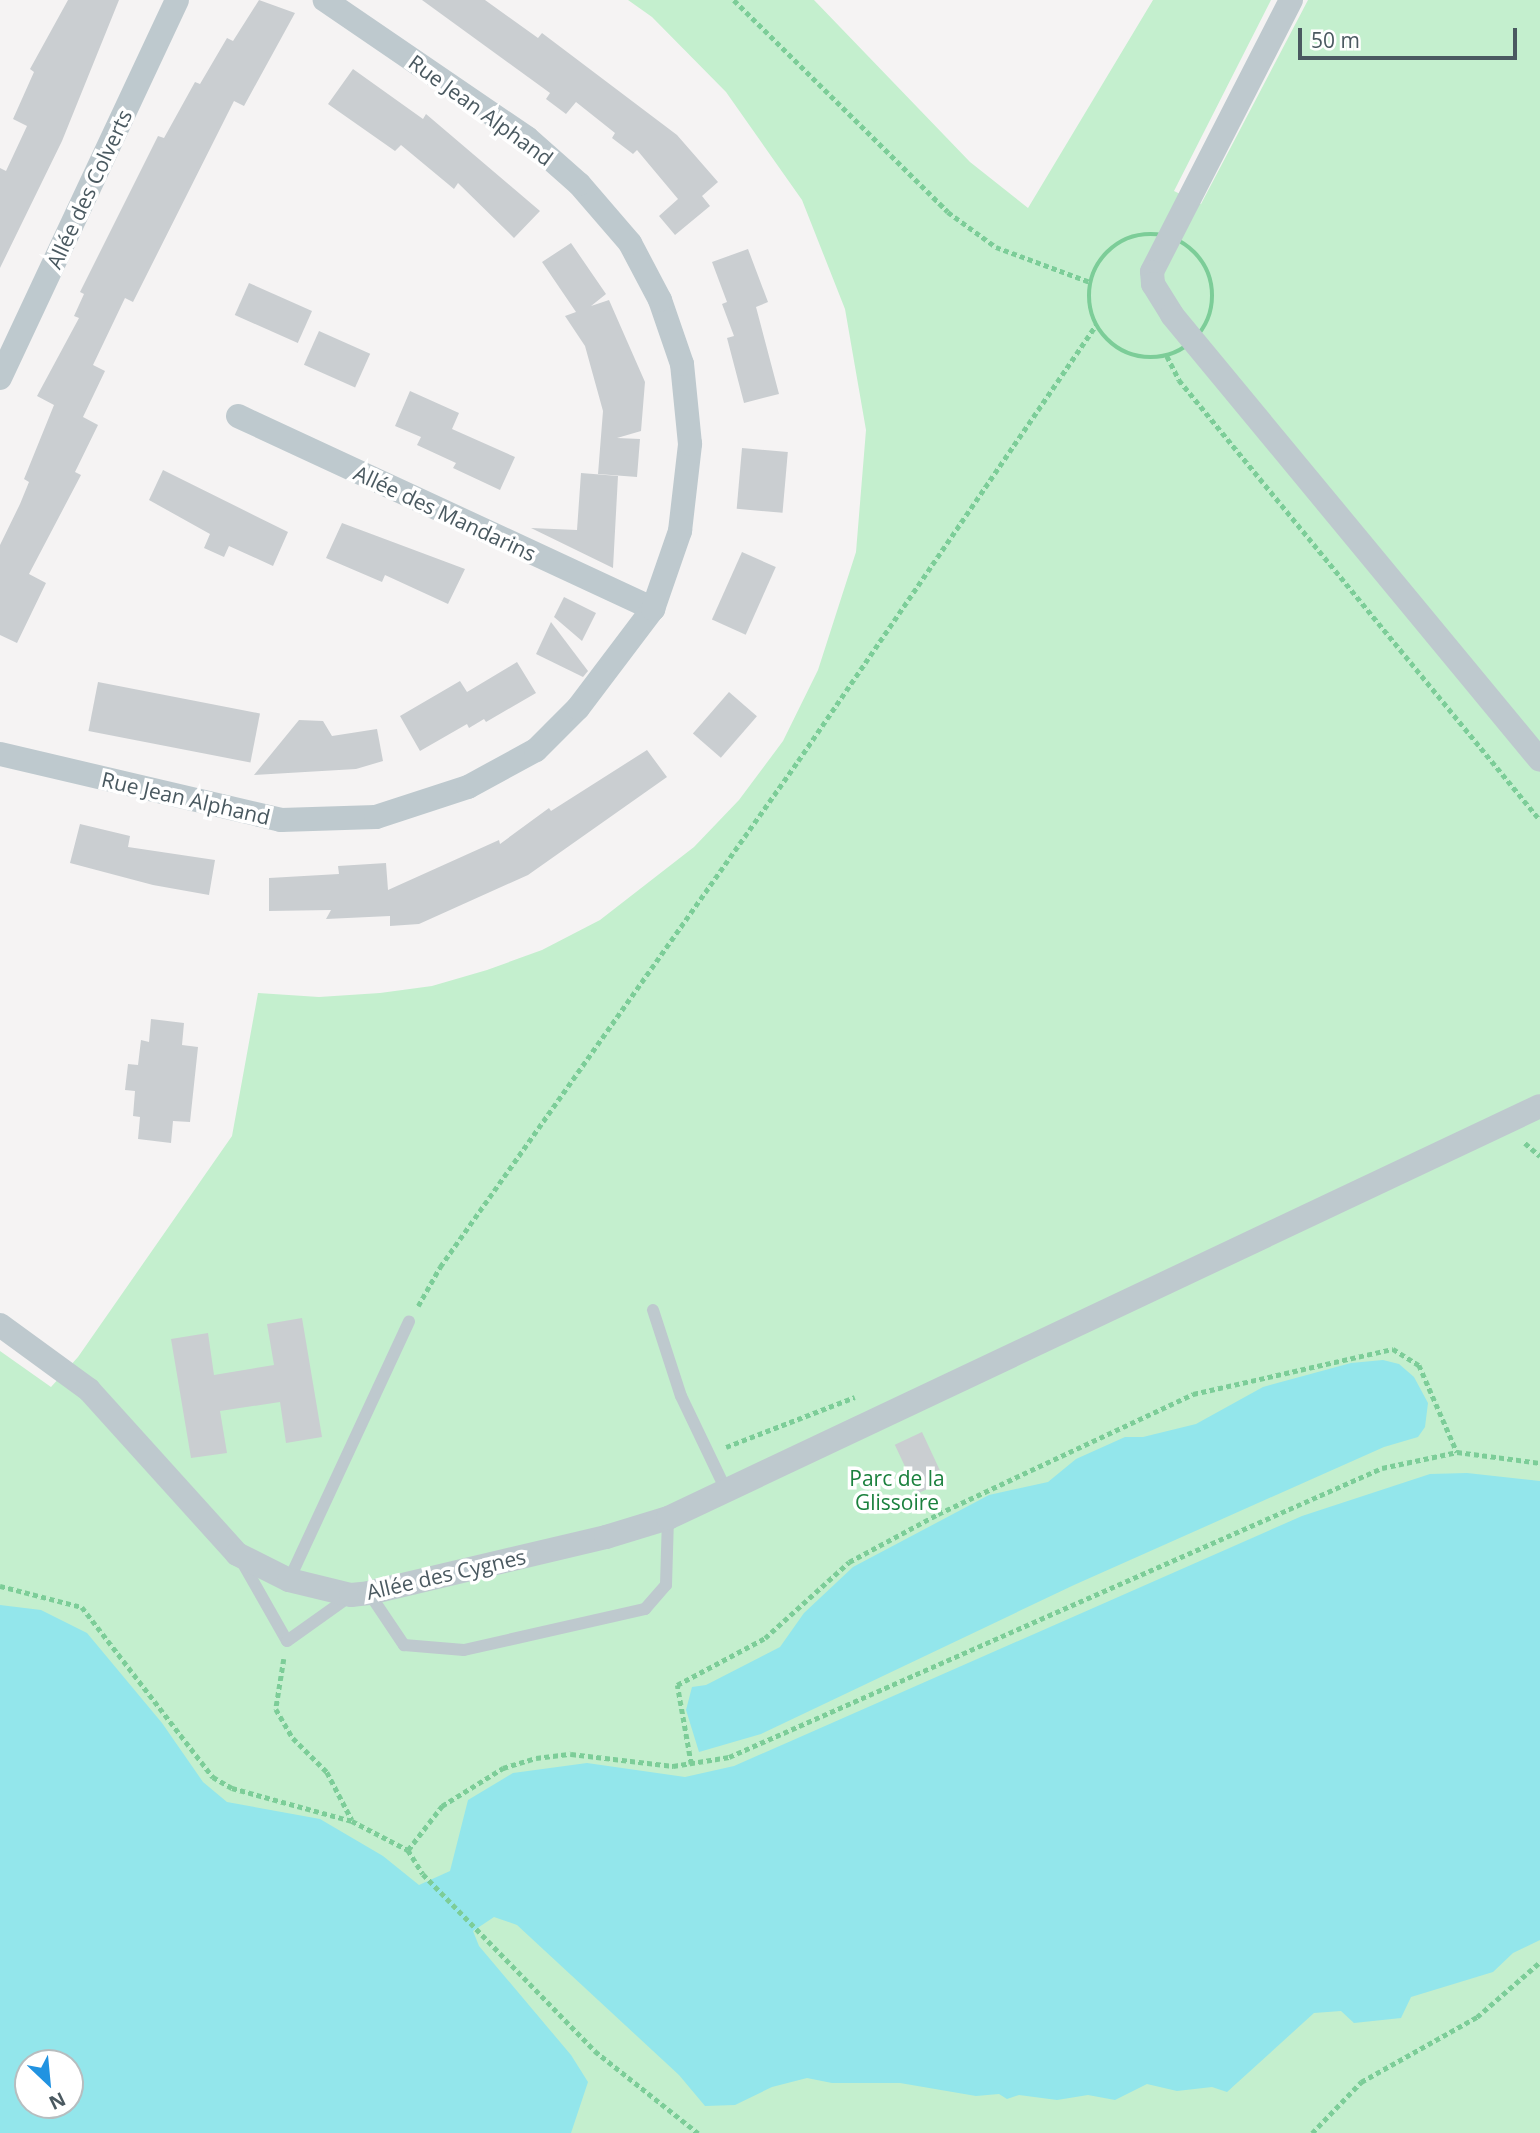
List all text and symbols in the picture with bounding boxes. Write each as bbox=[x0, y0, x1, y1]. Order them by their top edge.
scale bar bbox=[1302, 14, 1521, 58]
text: 50 m bbox=[1311, 26, 1360, 54]
street label: Rue Jean Alphand bbox=[404, 49, 558, 171]
street label: Allée des Colverts bbox=[41, 105, 137, 273]
street label: Allée des Mandarins bbox=[350, 460, 540, 566]
street label: Rue Jean Alphand bbox=[99, 766, 273, 830]
park label: Parc de la Glissoire bbox=[849, 1465, 945, 1515]
street label: Allée des Cygnes bbox=[364, 1543, 528, 1605]
north arrow bbox=[14, 2049, 84, 2119]
text: N bbox=[45, 2086, 70, 2116]

